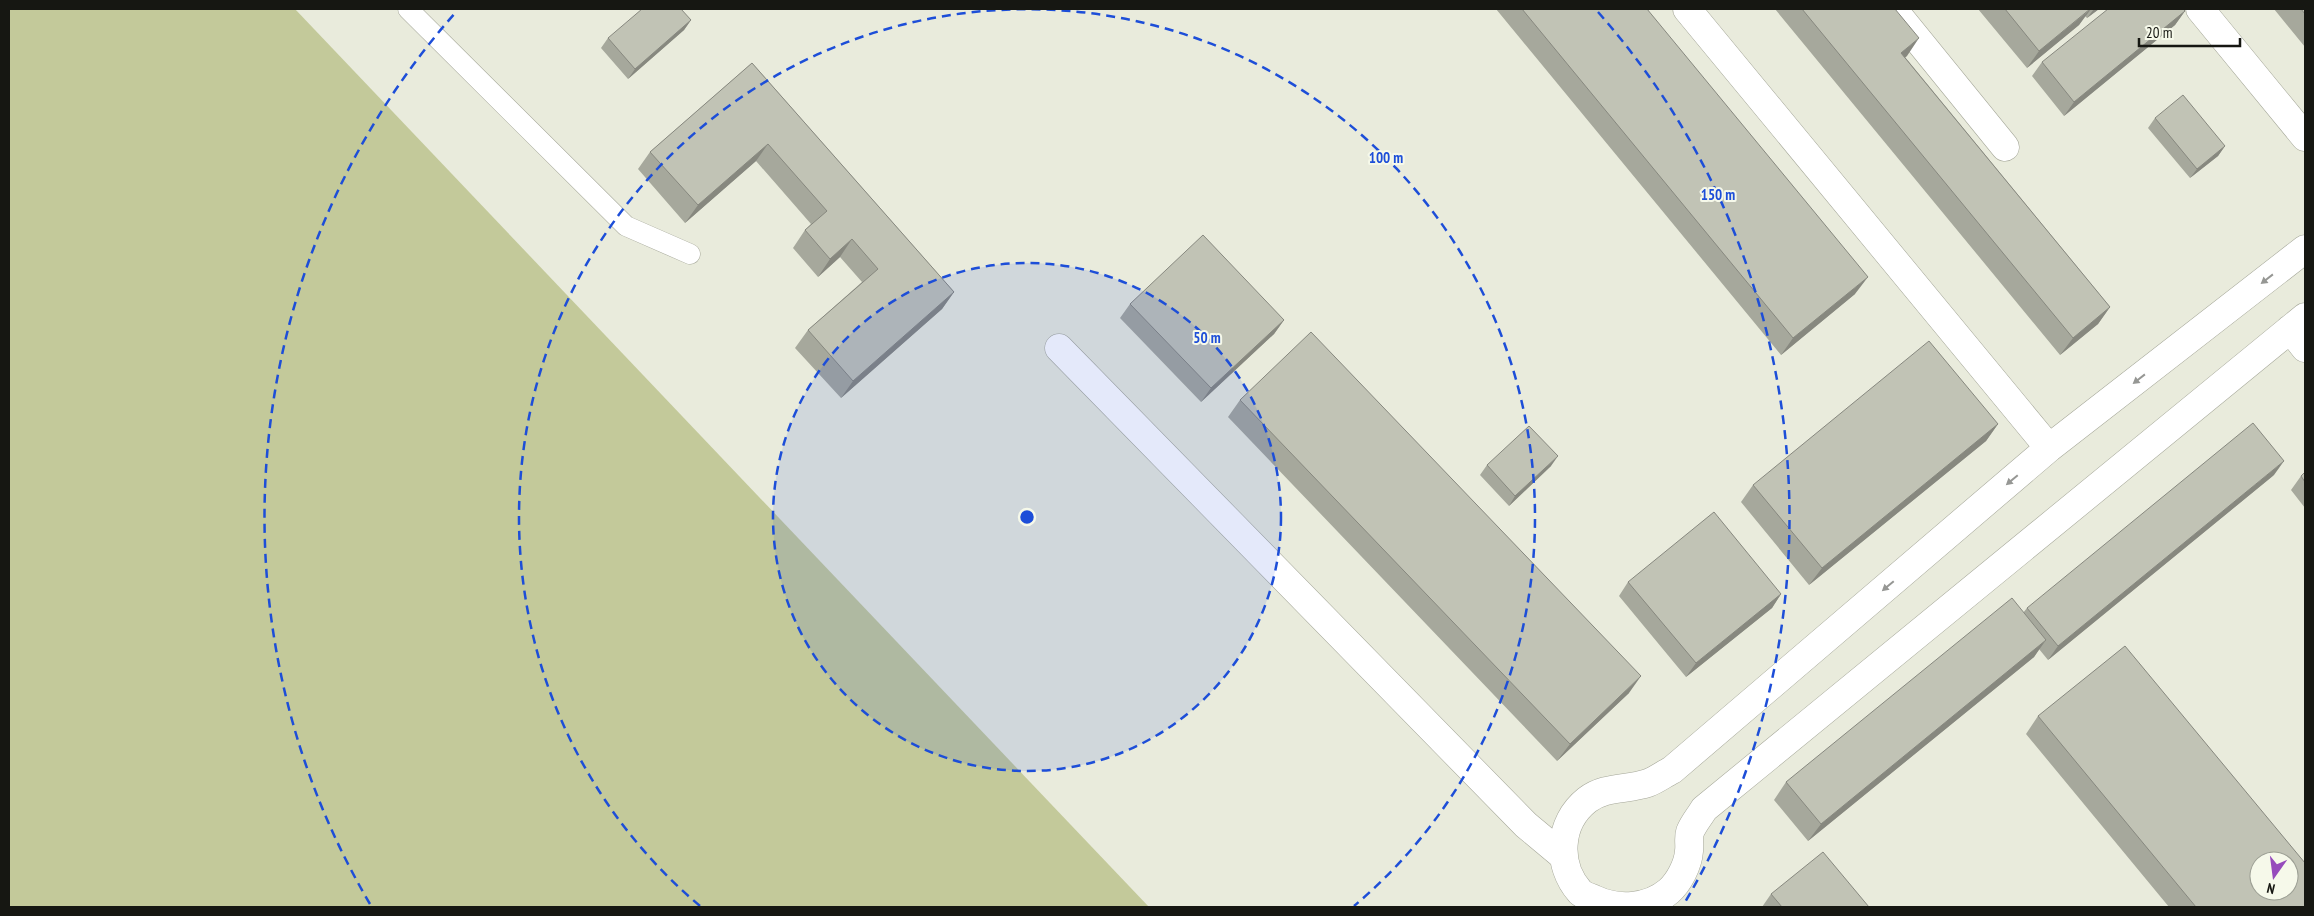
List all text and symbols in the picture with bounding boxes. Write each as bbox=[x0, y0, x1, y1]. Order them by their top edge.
scale bar bbox=[2139, 15, 2240, 47]
text: 20 m bbox=[2146, 23, 2172, 42]
text: 100 m bbox=[1369, 148, 1403, 167]
text: 150 m bbox=[1701, 185, 1735, 204]
one-way arrow bbox=[2261, 273, 2274, 284]
text: 50 m bbox=[1193, 328, 1221, 347]
one-way arrow bbox=[2132, 373, 2145, 384]
one-way arrow bbox=[2006, 474, 2018, 486]
centre of rings bbox=[1018, 508, 1036, 526]
one-way arrow bbox=[1882, 580, 1895, 591]
north arrow bbox=[2249, 851, 2299, 901]
text: N bbox=[2265, 879, 2277, 898]

